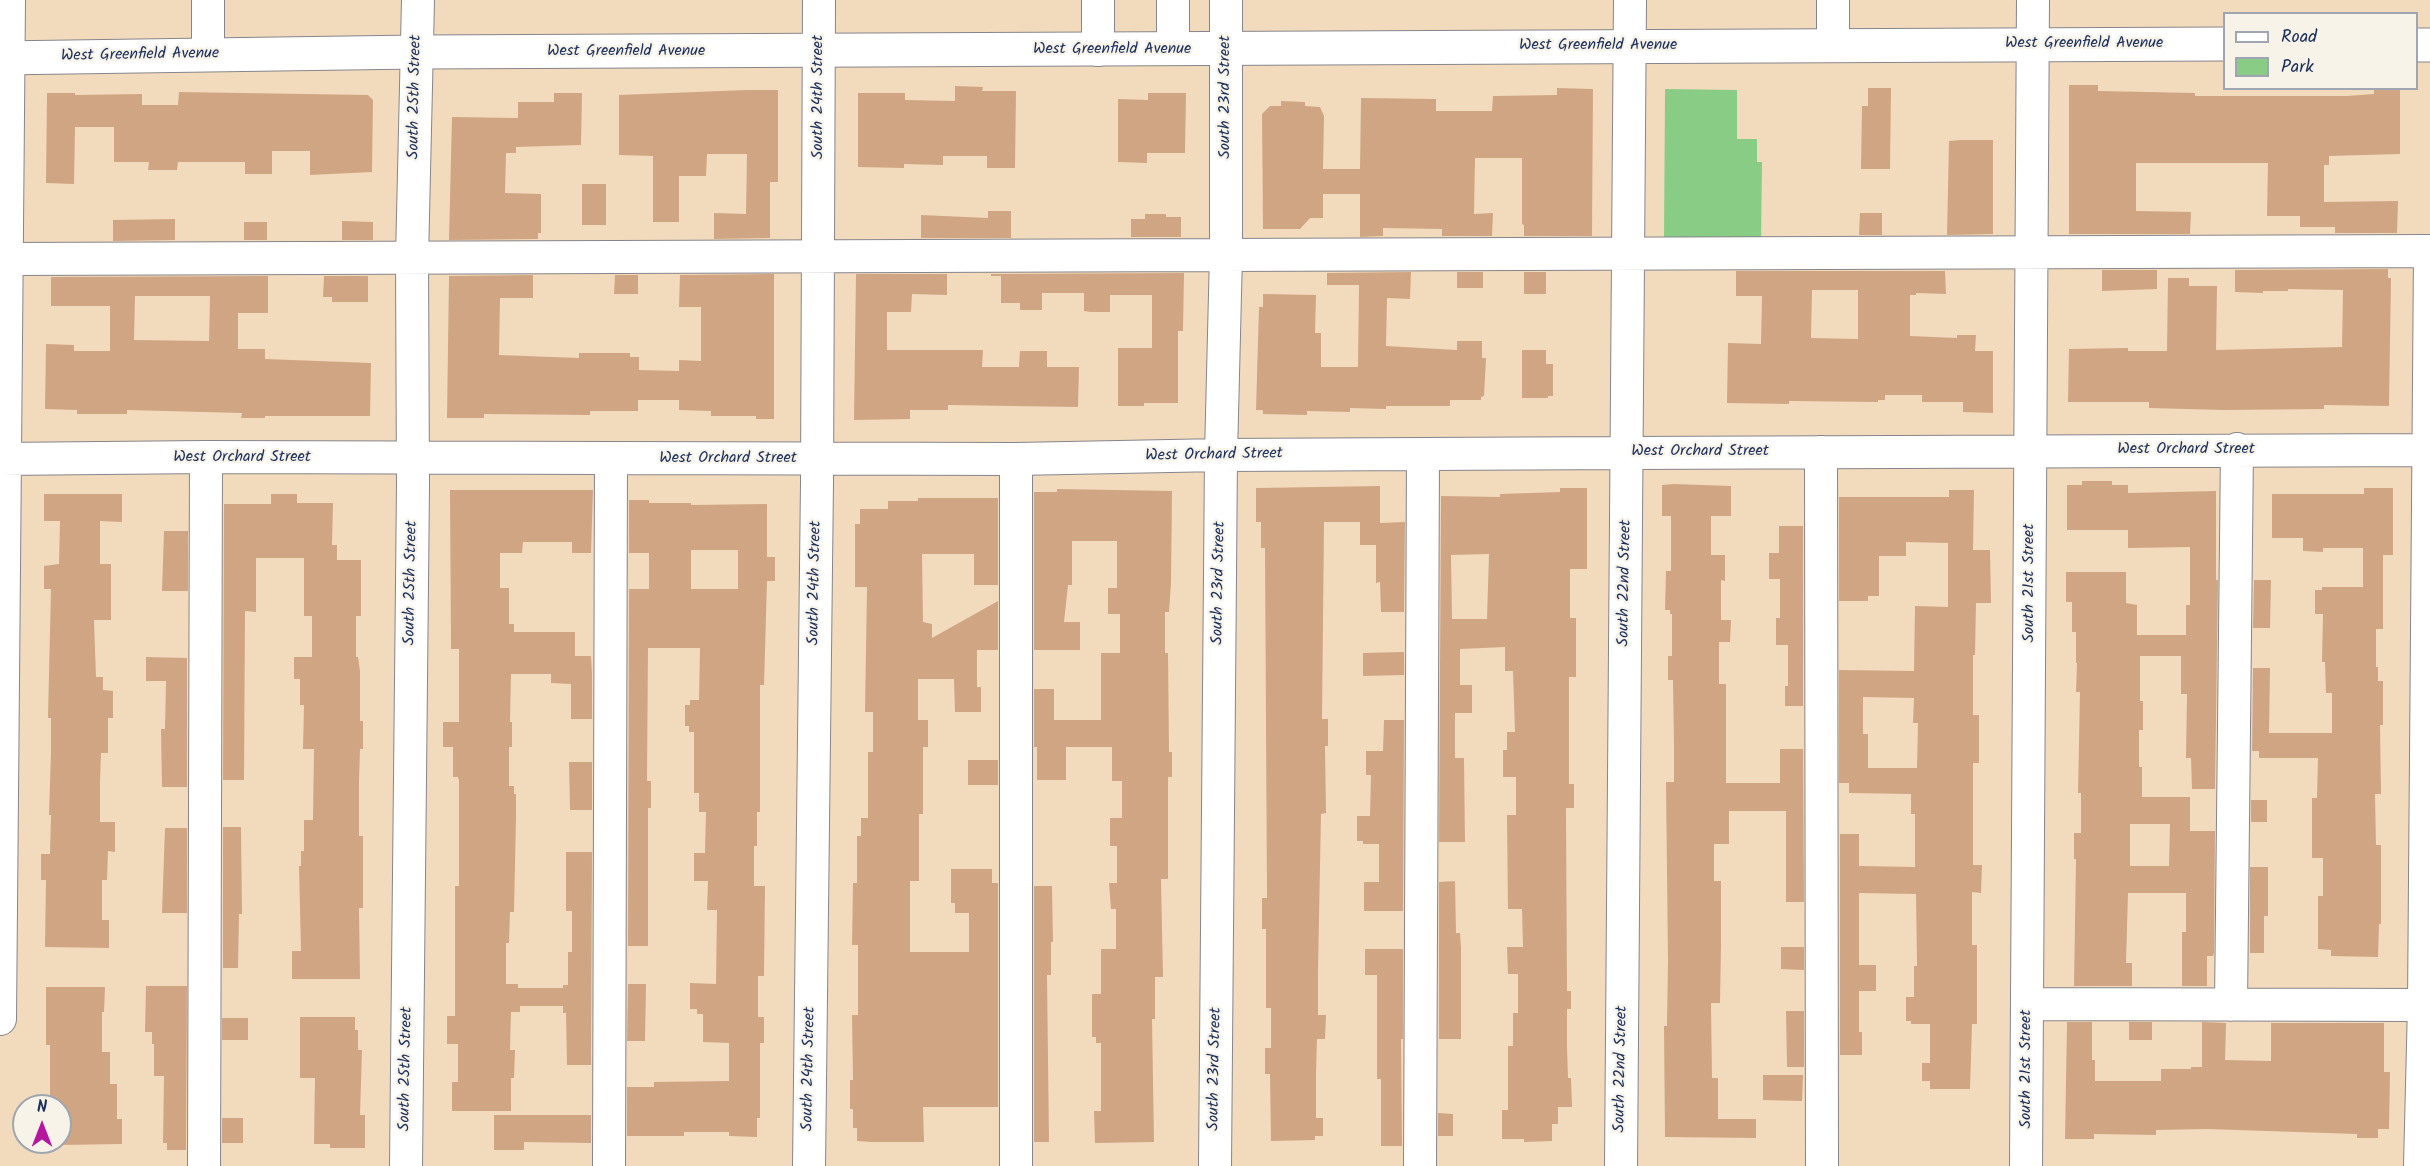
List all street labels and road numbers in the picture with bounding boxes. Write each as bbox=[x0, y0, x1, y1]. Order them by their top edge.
street label: West Greenfield Avenue bbox=[2005, 34, 2163, 54]
street label: South 25th Street bbox=[405, 35, 427, 159]
street label: South 24th Street bbox=[809, 35, 829, 159]
street label: South 23rd Street bbox=[1216, 35, 1236, 159]
street label: West Greenfield Avenue bbox=[1519, 36, 1677, 56]
street label: West Greenfield Avenue bbox=[1033, 40, 1191, 60]
street label: West Greenfield Avenue bbox=[547, 42, 705, 62]
street label: West Greenfield Avenue bbox=[61, 45, 219, 67]
street label: West Orchard Street bbox=[2117, 440, 2255, 460]
street label: West Orchard Street bbox=[1631, 442, 1769, 462]
street label: West Orchard Street bbox=[1145, 445, 1283, 467]
street label: West Orchard Street bbox=[173, 448, 311, 468]
street label: West Orchard Street bbox=[659, 449, 797, 469]
street label: South 22nd Street bbox=[1615, 519, 1637, 647]
street label: South 25th Street bbox=[401, 521, 423, 645]
street label: South 24th Street bbox=[805, 521, 827, 645]
street label: South 23rd Street bbox=[1209, 521, 1231, 645]
street label: South 21st Street bbox=[2020, 524, 2040, 642]
street label: South 22nd Street bbox=[1611, 1005, 1633, 1133]
street label: South 25th Street bbox=[396, 1007, 418, 1131]
street label: South 24th Street bbox=[799, 1007, 821, 1131]
street label: South 23rd Street bbox=[1205, 1007, 1227, 1131]
street label: South 21st Street bbox=[2017, 1010, 2037, 1128]

